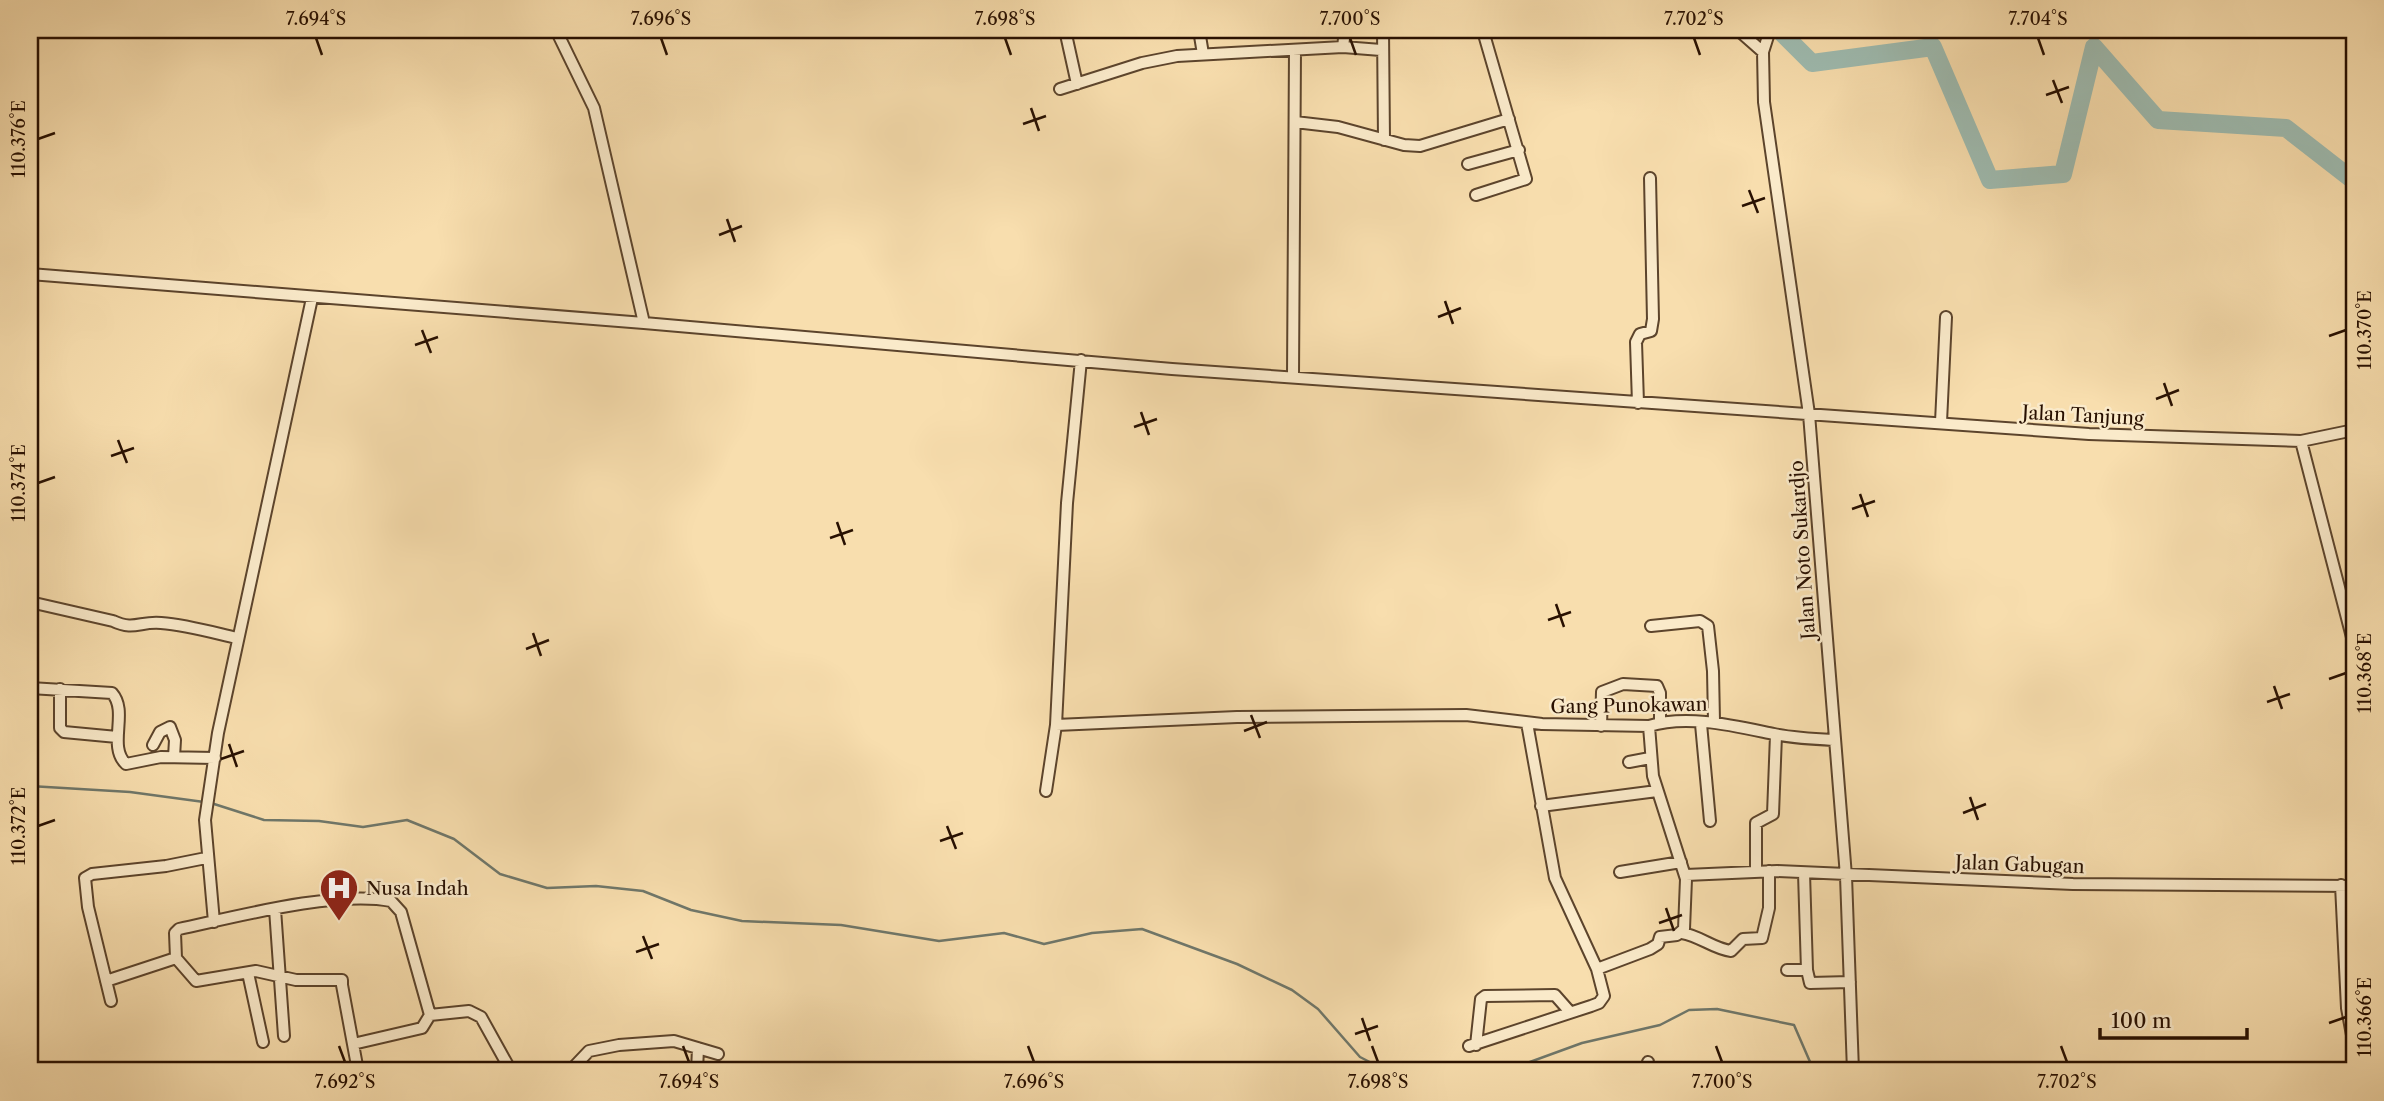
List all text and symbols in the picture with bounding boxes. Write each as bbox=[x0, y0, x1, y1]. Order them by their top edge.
text: 7.694°S bbox=[286, 8, 346, 30]
text: 7.696°S bbox=[631, 8, 691, 30]
text: 7.698°S bbox=[974, 8, 1036, 30]
text: 7.700°S bbox=[1320, 8, 1380, 30]
text: 7.702°S bbox=[1664, 8, 1724, 30]
text: 7.704°S bbox=[2008, 8, 2068, 30]
text: 110.376°E bbox=[8, 100, 30, 178]
text: 110.370°E bbox=[2354, 290, 2376, 370]
street label: Jalan Tanjung bbox=[2018, 401, 2145, 430]
text: 110.374°E bbox=[8, 444, 30, 522]
street label: Jalan Noto Sukardjo bbox=[1785, 460, 1820, 643]
text: 110.368°E bbox=[2354, 633, 2376, 713]
street label: Gang Punokawan bbox=[1550, 693, 1708, 718]
text: 110.372°E bbox=[8, 787, 30, 865]
street label: Jalan Gabugan bbox=[1952, 851, 2085, 878]
hospital icon: Nusa Indah bbox=[318, 867, 360, 922]
place label: Nusa Indah bbox=[366, 877, 469, 900]
text: 110.366°E bbox=[2354, 977, 2376, 1057]
scale bar bbox=[2100, 996, 2248, 1040]
text: 100 m bbox=[2111, 1008, 2172, 1033]
text: 7.692°S bbox=[315, 1071, 375, 1093]
text: 7.694°S bbox=[659, 1071, 719, 1093]
text: 7.696°S bbox=[1004, 1071, 1064, 1093]
text: 7.698°S bbox=[1347, 1071, 1409, 1093]
text: 7.700°S bbox=[1692, 1071, 1752, 1093]
text: 7.702°S bbox=[2037, 1071, 2097, 1093]

